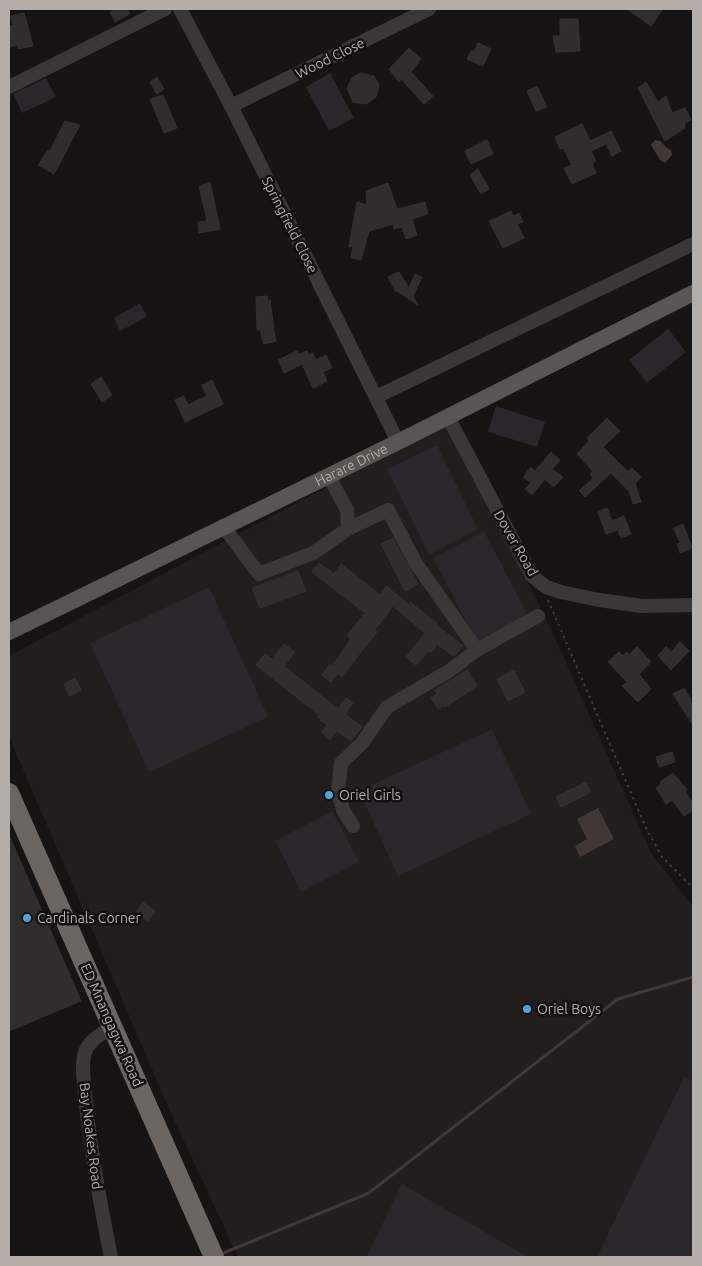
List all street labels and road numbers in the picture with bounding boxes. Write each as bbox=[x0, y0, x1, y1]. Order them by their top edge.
street label: Wood Close bbox=[293, 34, 367, 82]
street label: Springfield Close bbox=[259, 174, 321, 276]
street label: Harare Drive bbox=[312, 440, 390, 489]
street label: Dover Road bbox=[491, 507, 541, 579]
street label: ED Mnangagwa Road bbox=[78, 961, 146, 1089]
street label: Bay Noakes Road bbox=[77, 1082, 105, 1190]

